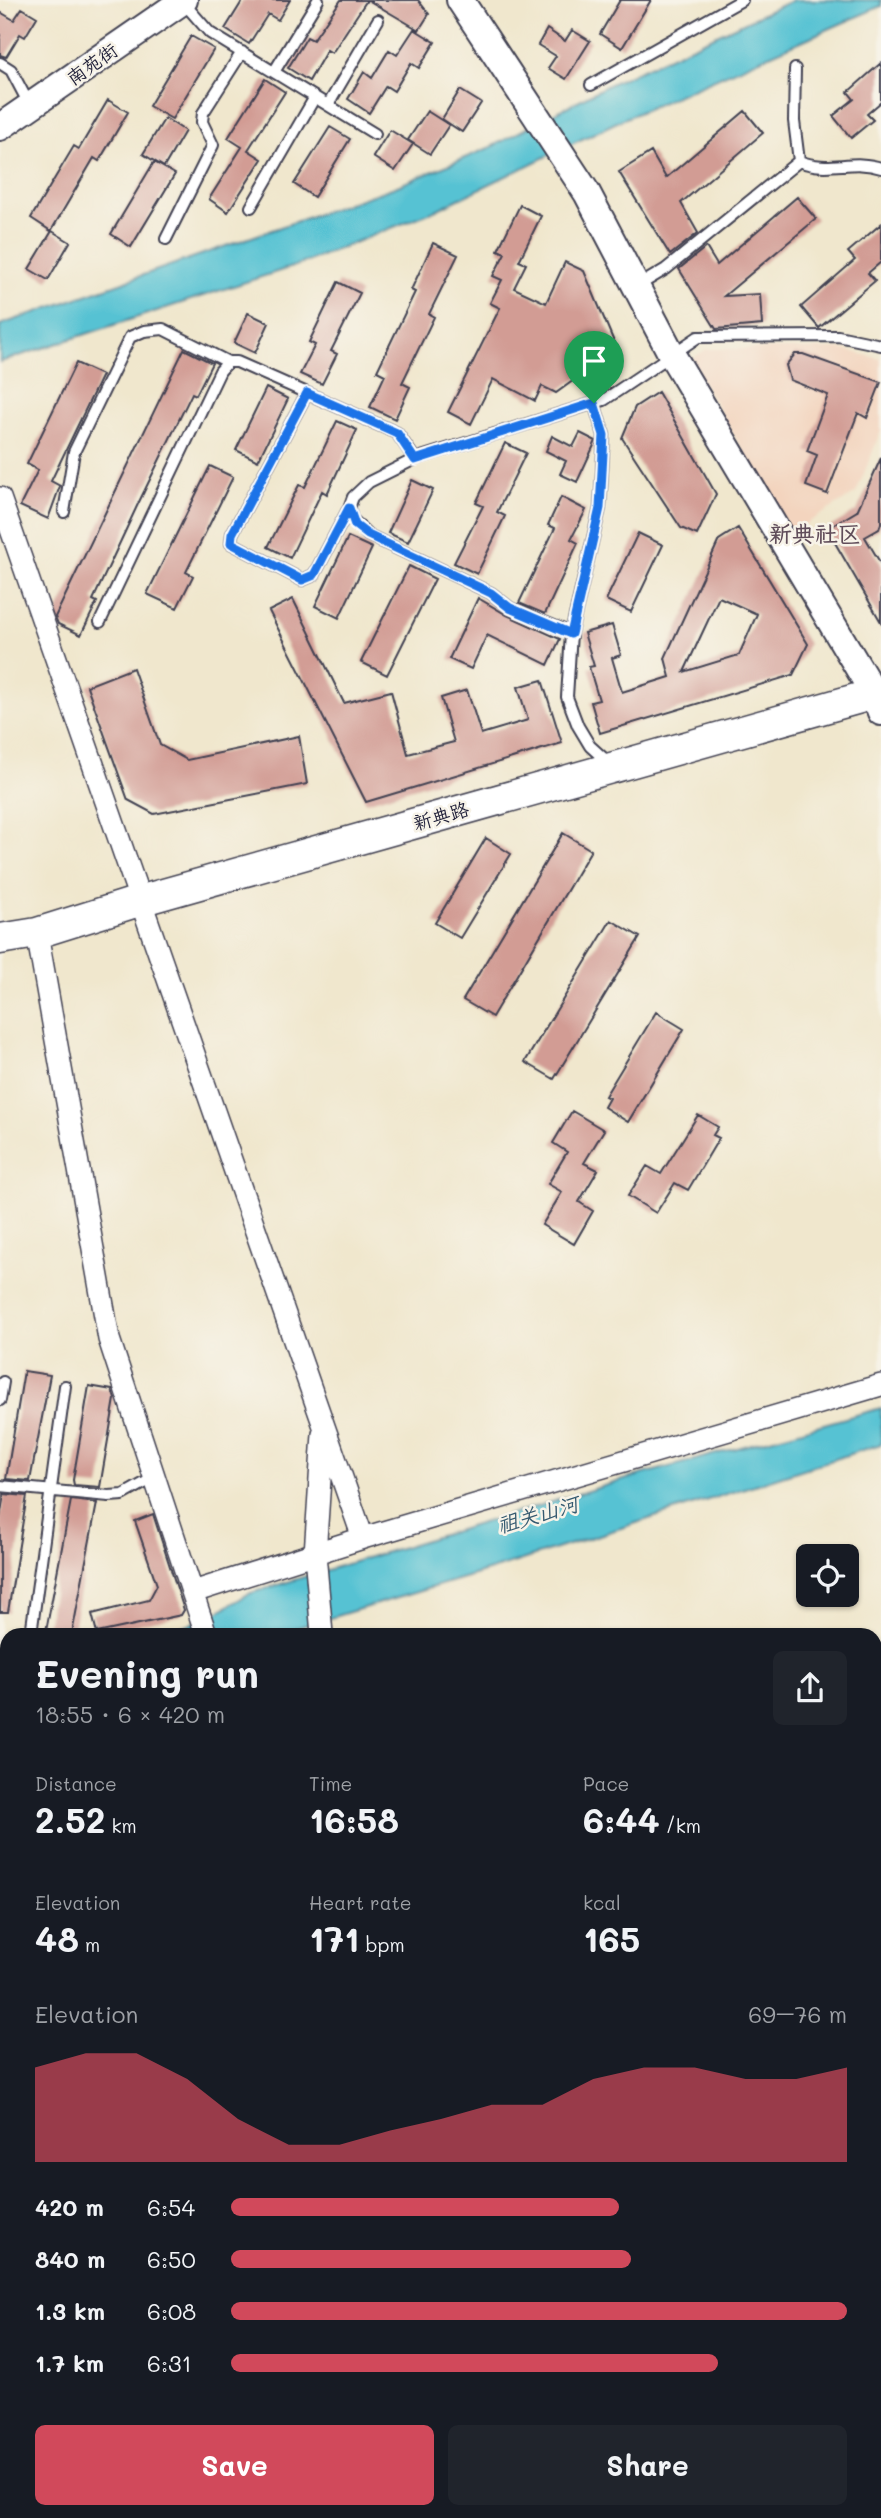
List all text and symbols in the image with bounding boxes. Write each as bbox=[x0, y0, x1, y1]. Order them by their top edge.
street label: 南苑街 bbox=[61, 37, 122, 90]
pin bbox=[564, 331, 624, 403]
icon: arrive bbox=[575, 342, 613, 380]
district label: 新典社区 bbox=[769, 518, 861, 548]
street label: 新典路 bbox=[410, 796, 472, 835]
water label: 祖关山河 bbox=[493, 1488, 585, 1538]
map controls bbox=[796, 1544, 859, 1607]
button: locate bbox=[796, 1544, 859, 1607]
text: Evening run bbox=[35, 1648, 259, 1698]
button: share bbox=[773, 1651, 847, 1725]
text: 18:55 · 6 × 420 m bbox=[35, 1699, 225, 1729]
text: Distance bbox=[35, 1771, 117, 1796]
text: Time bbox=[309, 1771, 352, 1796]
text: Pace bbox=[583, 1771, 629, 1796]
text: 2.52 bbox=[35, 1796, 105, 1842]
text: 16:58 bbox=[309, 1796, 399, 1842]
text: 6:44 bbox=[583, 1796, 660, 1842]
text: km bbox=[105, 1813, 137, 1838]
text: /km bbox=[660, 1813, 701, 1838]
text: Elevation bbox=[35, 1890, 120, 1915]
text: Heart rate bbox=[309, 1890, 412, 1915]
text: kcal bbox=[583, 1890, 621, 1915]
text: 48 bbox=[35, 1915, 79, 1961]
text: 171 bbox=[309, 1915, 360, 1961]
text: 165 bbox=[583, 1915, 640, 1961]
text: m bbox=[79, 1932, 100, 1957]
text: bpm bbox=[360, 1932, 405, 1957]
text: Elevation bbox=[35, 1999, 138, 2029]
text: 69–76 m bbox=[748, 1999, 847, 2029]
text: 420 m bbox=[35, 2192, 104, 2222]
text: 6:54 bbox=[147, 2192, 195, 2222]
text: 840 m bbox=[35, 2244, 105, 2274]
text: 6:50 bbox=[147, 2244, 196, 2274]
text: 1.3 km bbox=[35, 2296, 105, 2326]
text: 6:08 bbox=[147, 2296, 196, 2326]
text: 1.7 km bbox=[35, 2348, 104, 2378]
text: 6:31 bbox=[147, 2348, 192, 2378]
button: Save bbox=[35, 2425, 434, 2505]
button: Share bbox=[448, 2425, 847, 2505]

